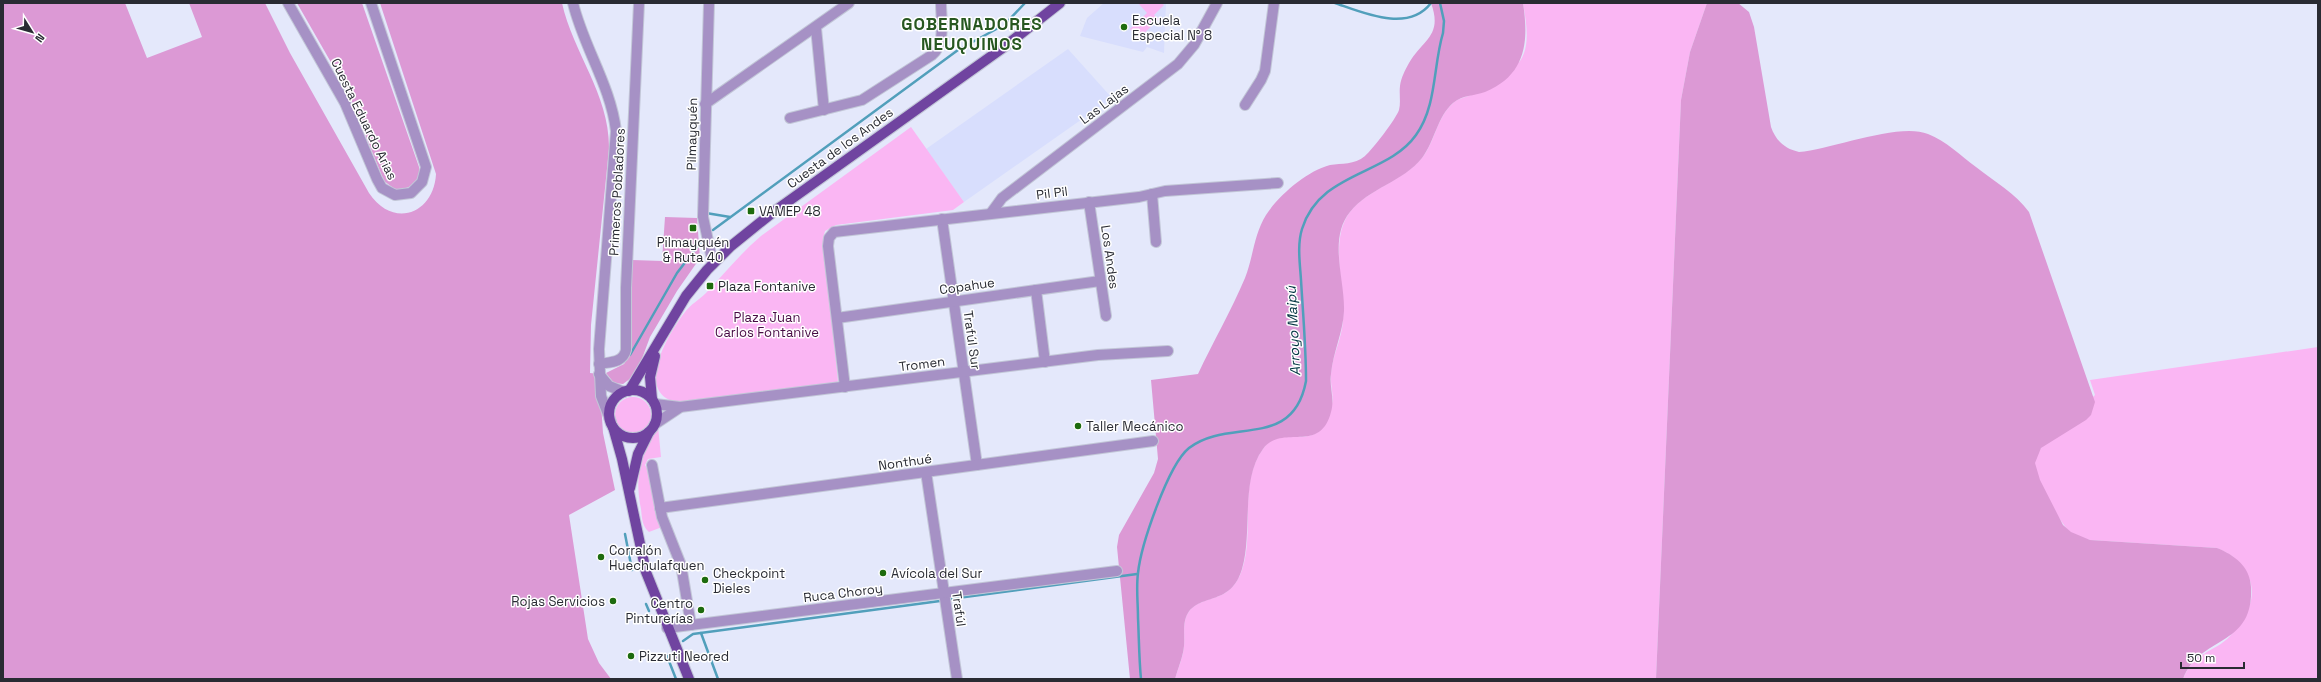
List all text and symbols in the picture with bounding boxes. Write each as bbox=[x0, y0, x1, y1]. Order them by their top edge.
north arrow bbox=[12, 12, 52, 52]
place label: Escuela Especial N° 8 bbox=[1132, 12, 1212, 44]
district label: GOBERNADORES NEUQUINOS bbox=[901, 13, 1043, 55]
marker: Escuela Especial N° 8 bbox=[1119, 22, 1129, 32]
text: N bbox=[32, 31, 48, 45]
street label: Cuesta Eduardo Arias bbox=[327, 55, 401, 183]
street label: Las Lajas bbox=[1076, 80, 1132, 128]
street label: Pilmayquén bbox=[683, 98, 701, 170]
street label: Cuesta de los Andes bbox=[784, 104, 897, 192]
street label: Primeros Pobladores bbox=[605, 128, 629, 256]
street label: Pil Pil bbox=[1035, 183, 1069, 203]
place label: VAMEP 48 bbox=[759, 203, 821, 220]
marker: VAMEP 48 bbox=[746, 206, 756, 216]
marker: Pilmayquén & Ruta 40 bbox=[688, 223, 698, 233]
street label: Los Andes bbox=[1097, 224, 1123, 290]
place label: Pilmayquén & Ruta 40 bbox=[657, 234, 729, 266]
street label: Copahue bbox=[938, 274, 996, 298]
place label: Plaza Fontanive bbox=[718, 278, 816, 295]
marker: Plaza Fontanive bbox=[705, 281, 715, 291]
water label: Arroyo Maipú bbox=[1282, 284, 1304, 376]
park label: Plaza Juan Carlos Fontanive bbox=[715, 309, 819, 341]
street label: Trafúl Sur bbox=[959, 309, 985, 371]
street label: Tromen bbox=[898, 353, 946, 375]
place label: Taller Mecánico bbox=[1086, 418, 1183, 435]
marker: Taller Mecánico bbox=[1073, 421, 1083, 431]
street label: Nonthué bbox=[877, 450, 933, 474]
place label: Corralón Huechulafquen bbox=[609, 542, 704, 574]
marker: Corralón Huechulafquen bbox=[596, 552, 606, 562]
place label: Checkpoint Dieles bbox=[713, 565, 785, 597]
place label: Avícola del Sur bbox=[891, 565, 982, 582]
marker: Avícola del Sur bbox=[878, 568, 888, 578]
marker: Checkpoint Dieles bbox=[700, 575, 710, 585]
street label: Ruca Choroy bbox=[802, 580, 884, 606]
street label: Trafúl bbox=[948, 590, 970, 628]
place label: Rojas Servicios bbox=[511, 593, 605, 610]
place label: Centro Pinturerías bbox=[626, 595, 693, 627]
marker: Rojas Servicios bbox=[608, 596, 618, 606]
marker: Centro Pinturerías bbox=[696, 605, 706, 615]
scale bar bbox=[2181, 644, 2244, 670]
place label: Pizzuti Neored bbox=[639, 648, 729, 665]
text: 50 m bbox=[2187, 650, 2215, 666]
marker: Pizzuti Neored bbox=[626, 651, 636, 661]

